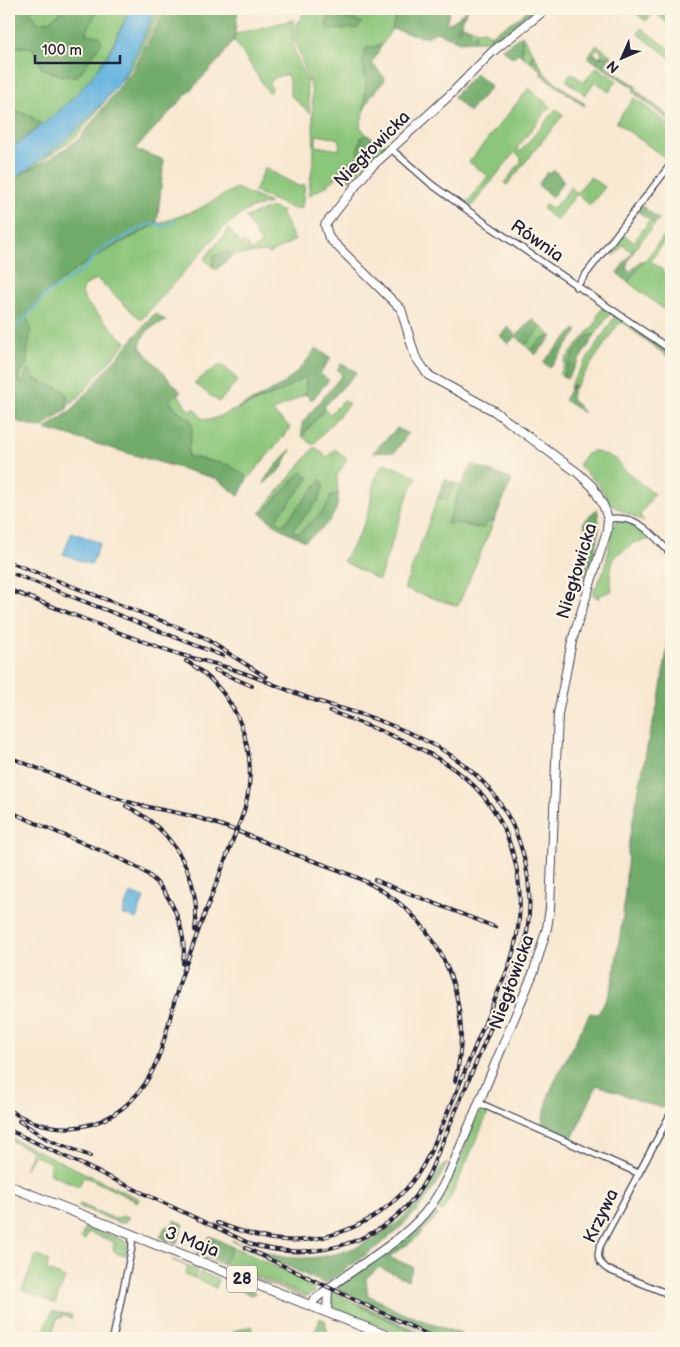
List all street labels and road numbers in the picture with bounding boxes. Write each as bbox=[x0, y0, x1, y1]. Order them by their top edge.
street label: Niegłowicka bbox=[330, 107, 414, 191]
street label: Równia bbox=[507, 215, 567, 267]
street label: Niegłowicka bbox=[552, 521, 602, 621]
street label: Niegłowicka bbox=[485, 932, 539, 1032]
street label: Krzywa bbox=[579, 1186, 623, 1246]
street label: 3 Maja bbox=[162, 1222, 222, 1262]
road number: 28 bbox=[227, 1266, 257, 1292]

